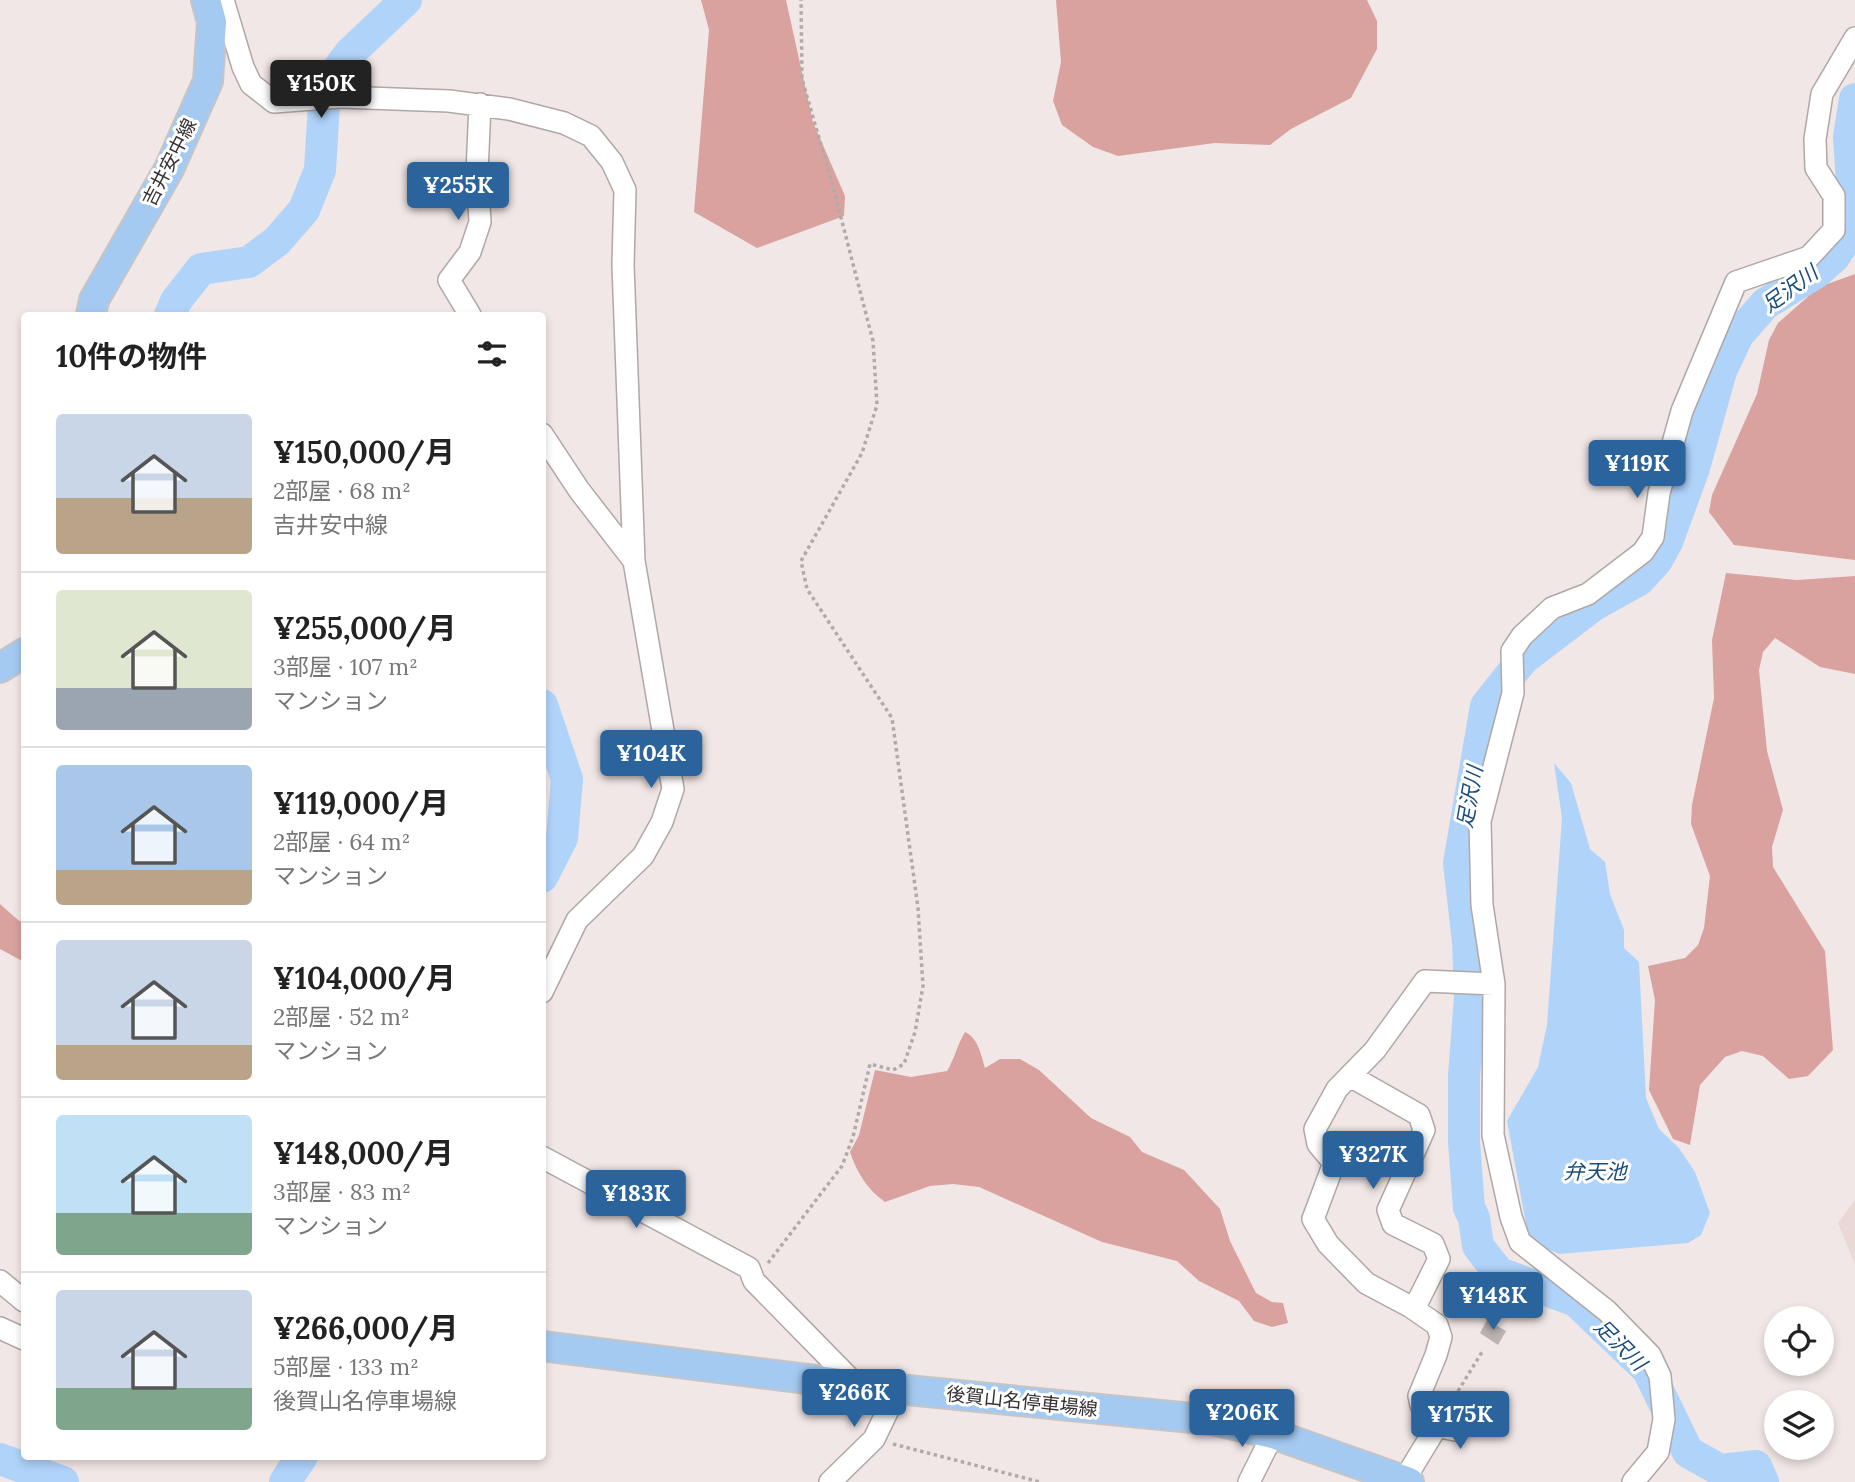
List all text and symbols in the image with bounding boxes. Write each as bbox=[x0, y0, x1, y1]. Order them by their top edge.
pin: ¥150K bbox=[272, 60, 370, 120]
text: ¥150K bbox=[286, 68, 356, 97]
street label: 吉井安中線 bbox=[137, 114, 201, 210]
pin: ¥255K bbox=[409, 162, 507, 222]
text: ¥255K bbox=[423, 170, 493, 199]
water label: 足沢川 bbox=[1756, 258, 1825, 318]
icon: filters bbox=[473, 335, 511, 373]
text: 10件の物件 bbox=[56, 337, 207, 375]
text: ¥150,000/月 bbox=[273, 433, 455, 471]
pin: ¥119K bbox=[1588, 440, 1686, 500]
icon: home bbox=[112, 442, 196, 526]
text: ¥119K bbox=[1605, 448, 1669, 477]
text: 2部屋 · 68 m² bbox=[273, 476, 411, 505]
text: 吉井安中線 bbox=[273, 510, 388, 539]
text: ¥255,000/月 bbox=[273, 609, 456, 647]
icon: home bbox=[112, 618, 196, 702]
text: 3部屋 · 107 m² bbox=[273, 652, 418, 681]
text: マンション bbox=[273, 686, 388, 715]
pin: ¥104K bbox=[602, 730, 700, 790]
text: ¥104K bbox=[616, 738, 686, 767]
water label: 足沢川 bbox=[1451, 762, 1489, 830]
text: ¥119,000/月 bbox=[273, 784, 449, 822]
icon: home bbox=[112, 793, 196, 877]
text: 2部屋 · 64 m² bbox=[273, 827, 410, 856]
text: マンション bbox=[273, 861, 388, 890]
text: ¥104,000/月 bbox=[273, 959, 456, 997]
icon: home bbox=[112, 968, 196, 1052]
text: 2部屋 · 52 m² bbox=[273, 1002, 410, 1031]
text: マンション bbox=[273, 1036, 388, 1065]
pin: ¥327K bbox=[1324, 1132, 1422, 1191]
text: ¥148,000/月 bbox=[273, 1134, 454, 1172]
text: ¥327K bbox=[1339, 1139, 1407, 1168]
icon: home bbox=[112, 1143, 196, 1227]
water label: 弁天池 bbox=[1564, 1158, 1628, 1185]
pin: ¥183K bbox=[587, 1170, 685, 1230]
text: 3部屋 · 83 m² bbox=[273, 1177, 411, 1206]
text: ¥183K bbox=[602, 1178, 670, 1207]
text: マンション bbox=[273, 1211, 388, 1240]
pin: ¥148K bbox=[1444, 1272, 1542, 1332]
text: ¥148K bbox=[1459, 1280, 1527, 1309]
map controls bbox=[1764, 1306, 1834, 1460]
button: locate bbox=[1764, 1306, 1834, 1376]
text: ¥266,000/月 bbox=[273, 1309, 459, 1347]
water label: 足沢川 bbox=[1589, 1313, 1654, 1378]
icon: home bbox=[112, 1318, 196, 1402]
text: 5部屋 · 133 m² bbox=[273, 1352, 419, 1381]
pin: ¥266K bbox=[805, 1370, 903, 1429]
text: ¥266K bbox=[818, 1377, 890, 1406]
street label: 後賀山名停車場線 bbox=[945, 1381, 1099, 1421]
text: 後賀山名停車場線 bbox=[273, 1386, 457, 1415]
pin: ¥206K bbox=[1193, 1390, 1291, 1449]
button: layers bbox=[1764, 1390, 1834, 1460]
pin: ¥175K bbox=[1411, 1392, 1509, 1451]
text: ¥206K bbox=[1205, 1397, 1279, 1426]
text: ¥175K bbox=[1427, 1399, 1493, 1428]

